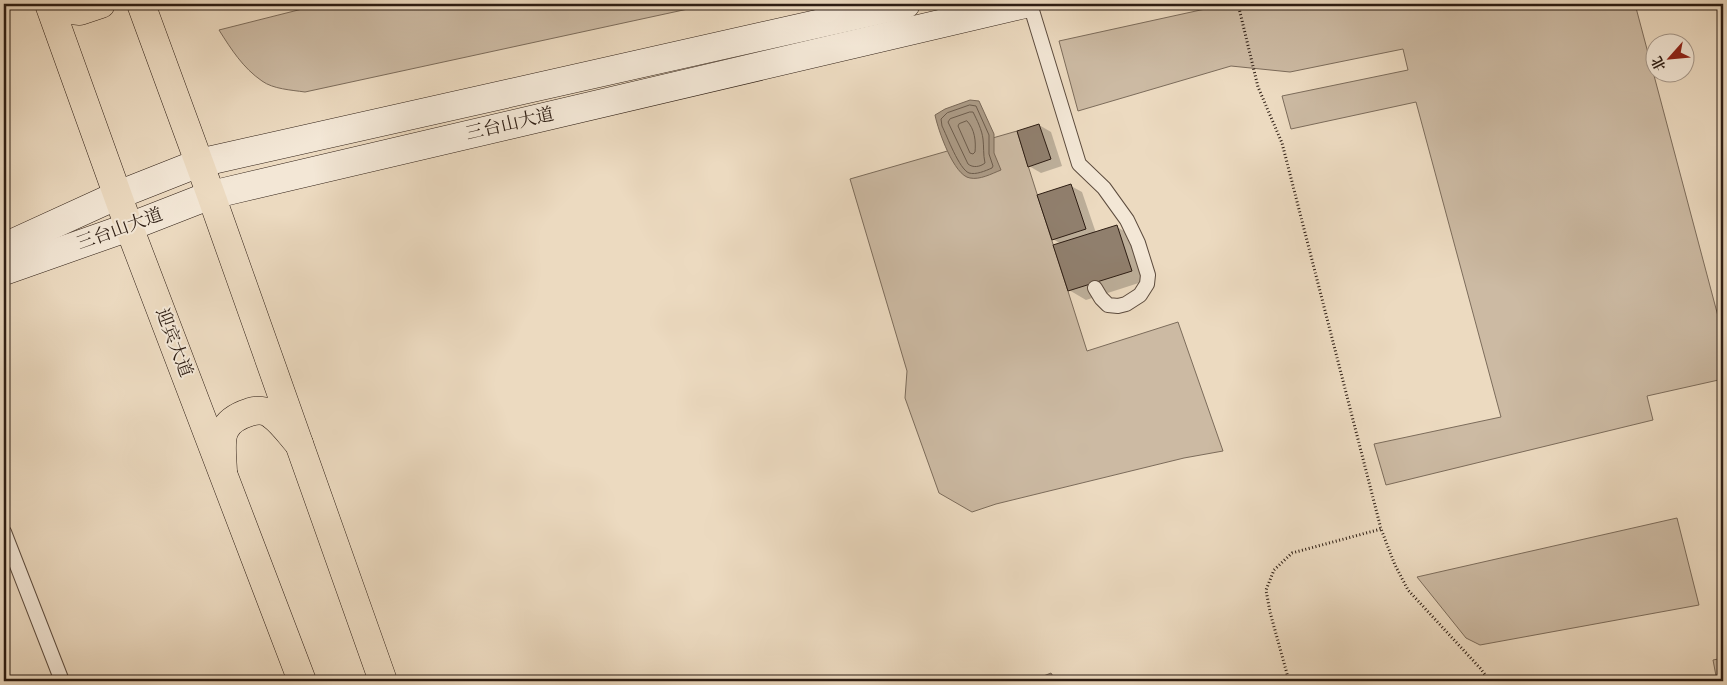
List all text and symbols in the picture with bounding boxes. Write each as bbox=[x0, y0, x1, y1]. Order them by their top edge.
north arrow bbox=[1644, 32, 1694, 82]
text: 北 bbox=[1648, 53, 1671, 74]
street label: 三台山大道 bbox=[463, 103, 557, 147]
street label: 三台山大道 bbox=[73, 203, 167, 257]
street label: 迎宾大道 bbox=[148, 305, 198, 381]

